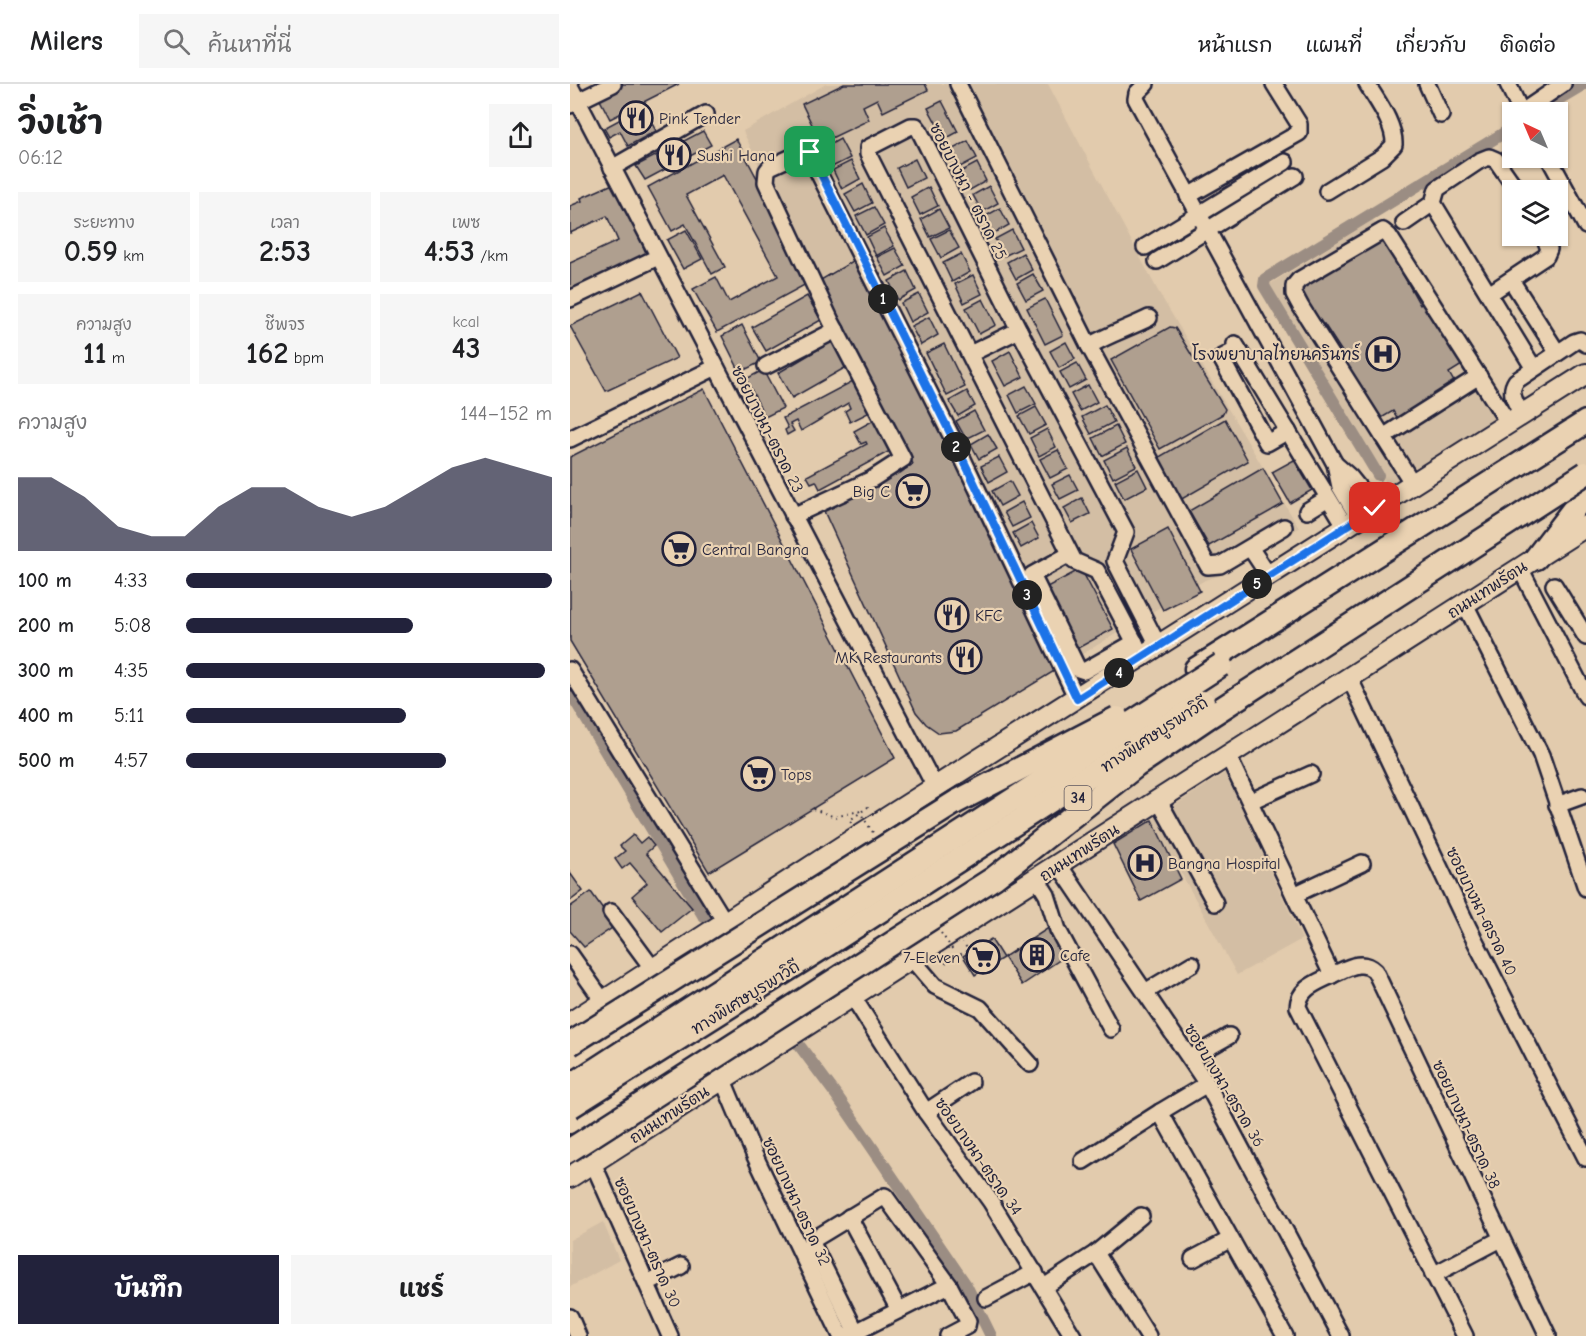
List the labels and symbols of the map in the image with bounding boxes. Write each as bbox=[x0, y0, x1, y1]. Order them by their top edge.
restaurant icon: Pink Tender bbox=[618, 100, 654, 136]
north arrow bbox=[1502, 102, 1568, 168]
place label: Pink Tender bbox=[659, 110, 741, 128]
street label: ซอยบางนา - ตราด 25 bbox=[926, 120, 1010, 263]
pin bbox=[784, 126, 835, 177]
restaurant icon: Sushi Hana bbox=[656, 137, 692, 173]
place label: Sushi Hana bbox=[697, 147, 775, 165]
pin: 1 bbox=[868, 284, 898, 314]
hospital icon: โรงพยาบาลไทยนครินทร์ bbox=[1365, 336, 1401, 372]
place label: โรงพยาบาลไทยนครินทร์ bbox=[1192, 343, 1361, 364]
street label: ซอยบางนา-ตราด 23 bbox=[727, 363, 807, 496]
pin: 2 bbox=[941, 432, 971, 462]
supermarket icon: Big C bbox=[895, 473, 931, 509]
pin bbox=[1349, 482, 1400, 533]
place label: Big C bbox=[853, 483, 890, 501]
supermarket icon: Central Bangna bbox=[661, 531, 697, 567]
place label: Central Bangna bbox=[702, 541, 809, 559]
street label: ถนนเทพรัตน bbox=[1443, 556, 1531, 622]
pin: 5 bbox=[1242, 569, 1272, 599]
pin: 3 bbox=[1012, 580, 1042, 610]
restaurant icon: KFC bbox=[934, 597, 970, 633]
place label: KFC bbox=[975, 607, 1003, 625]
restaurant icon: MK Restaurants bbox=[947, 639, 983, 675]
place label: MK Restaurants bbox=[835, 649, 942, 667]
pin: 4 bbox=[1104, 658, 1134, 688]
street label: ทางพิเศษบูรพาวิถี bbox=[1096, 692, 1213, 779]
supermarket icon: Tops bbox=[740, 756, 776, 792]
place label: Tops bbox=[781, 766, 812, 784]
road number: 34 bbox=[1064, 786, 1092, 810]
street label: ถนนเทพรัตน bbox=[1035, 819, 1123, 885]
street label: ซอยบางนา-ตราด 40 bbox=[1442, 844, 1520, 979]
hospital icon: Bangna Hospital bbox=[1127, 845, 1163, 881]
place label: Bangna Hospital bbox=[1168, 855, 1281, 873]
building icon: Cafe bbox=[1019, 937, 1055, 973]
supermarket icon: 7-Eleven bbox=[965, 939, 1001, 975]
place label: Cafe bbox=[1060, 947, 1090, 965]
place label: 7-Eleven bbox=[903, 949, 960, 967]
street label: ทางพิเศษบูรพาวิถี bbox=[687, 956, 805, 1041]
street label: ซอยบางนา-ตราด 36 bbox=[1180, 1021, 1268, 1150]
street label: ซอยบางนา-ตราด 38 bbox=[1428, 1057, 1504, 1192]
street label: ถนนเทพรัตน bbox=[625, 1081, 713, 1147]
street label: ซอยบางนา-ตราด 34 bbox=[931, 1094, 1025, 1219]
street label: ซอยบางนา-ตราด 32 bbox=[758, 1134, 834, 1269]
street label: ซอยบางนา-ตราด 30 bbox=[610, 1174, 684, 1311]

